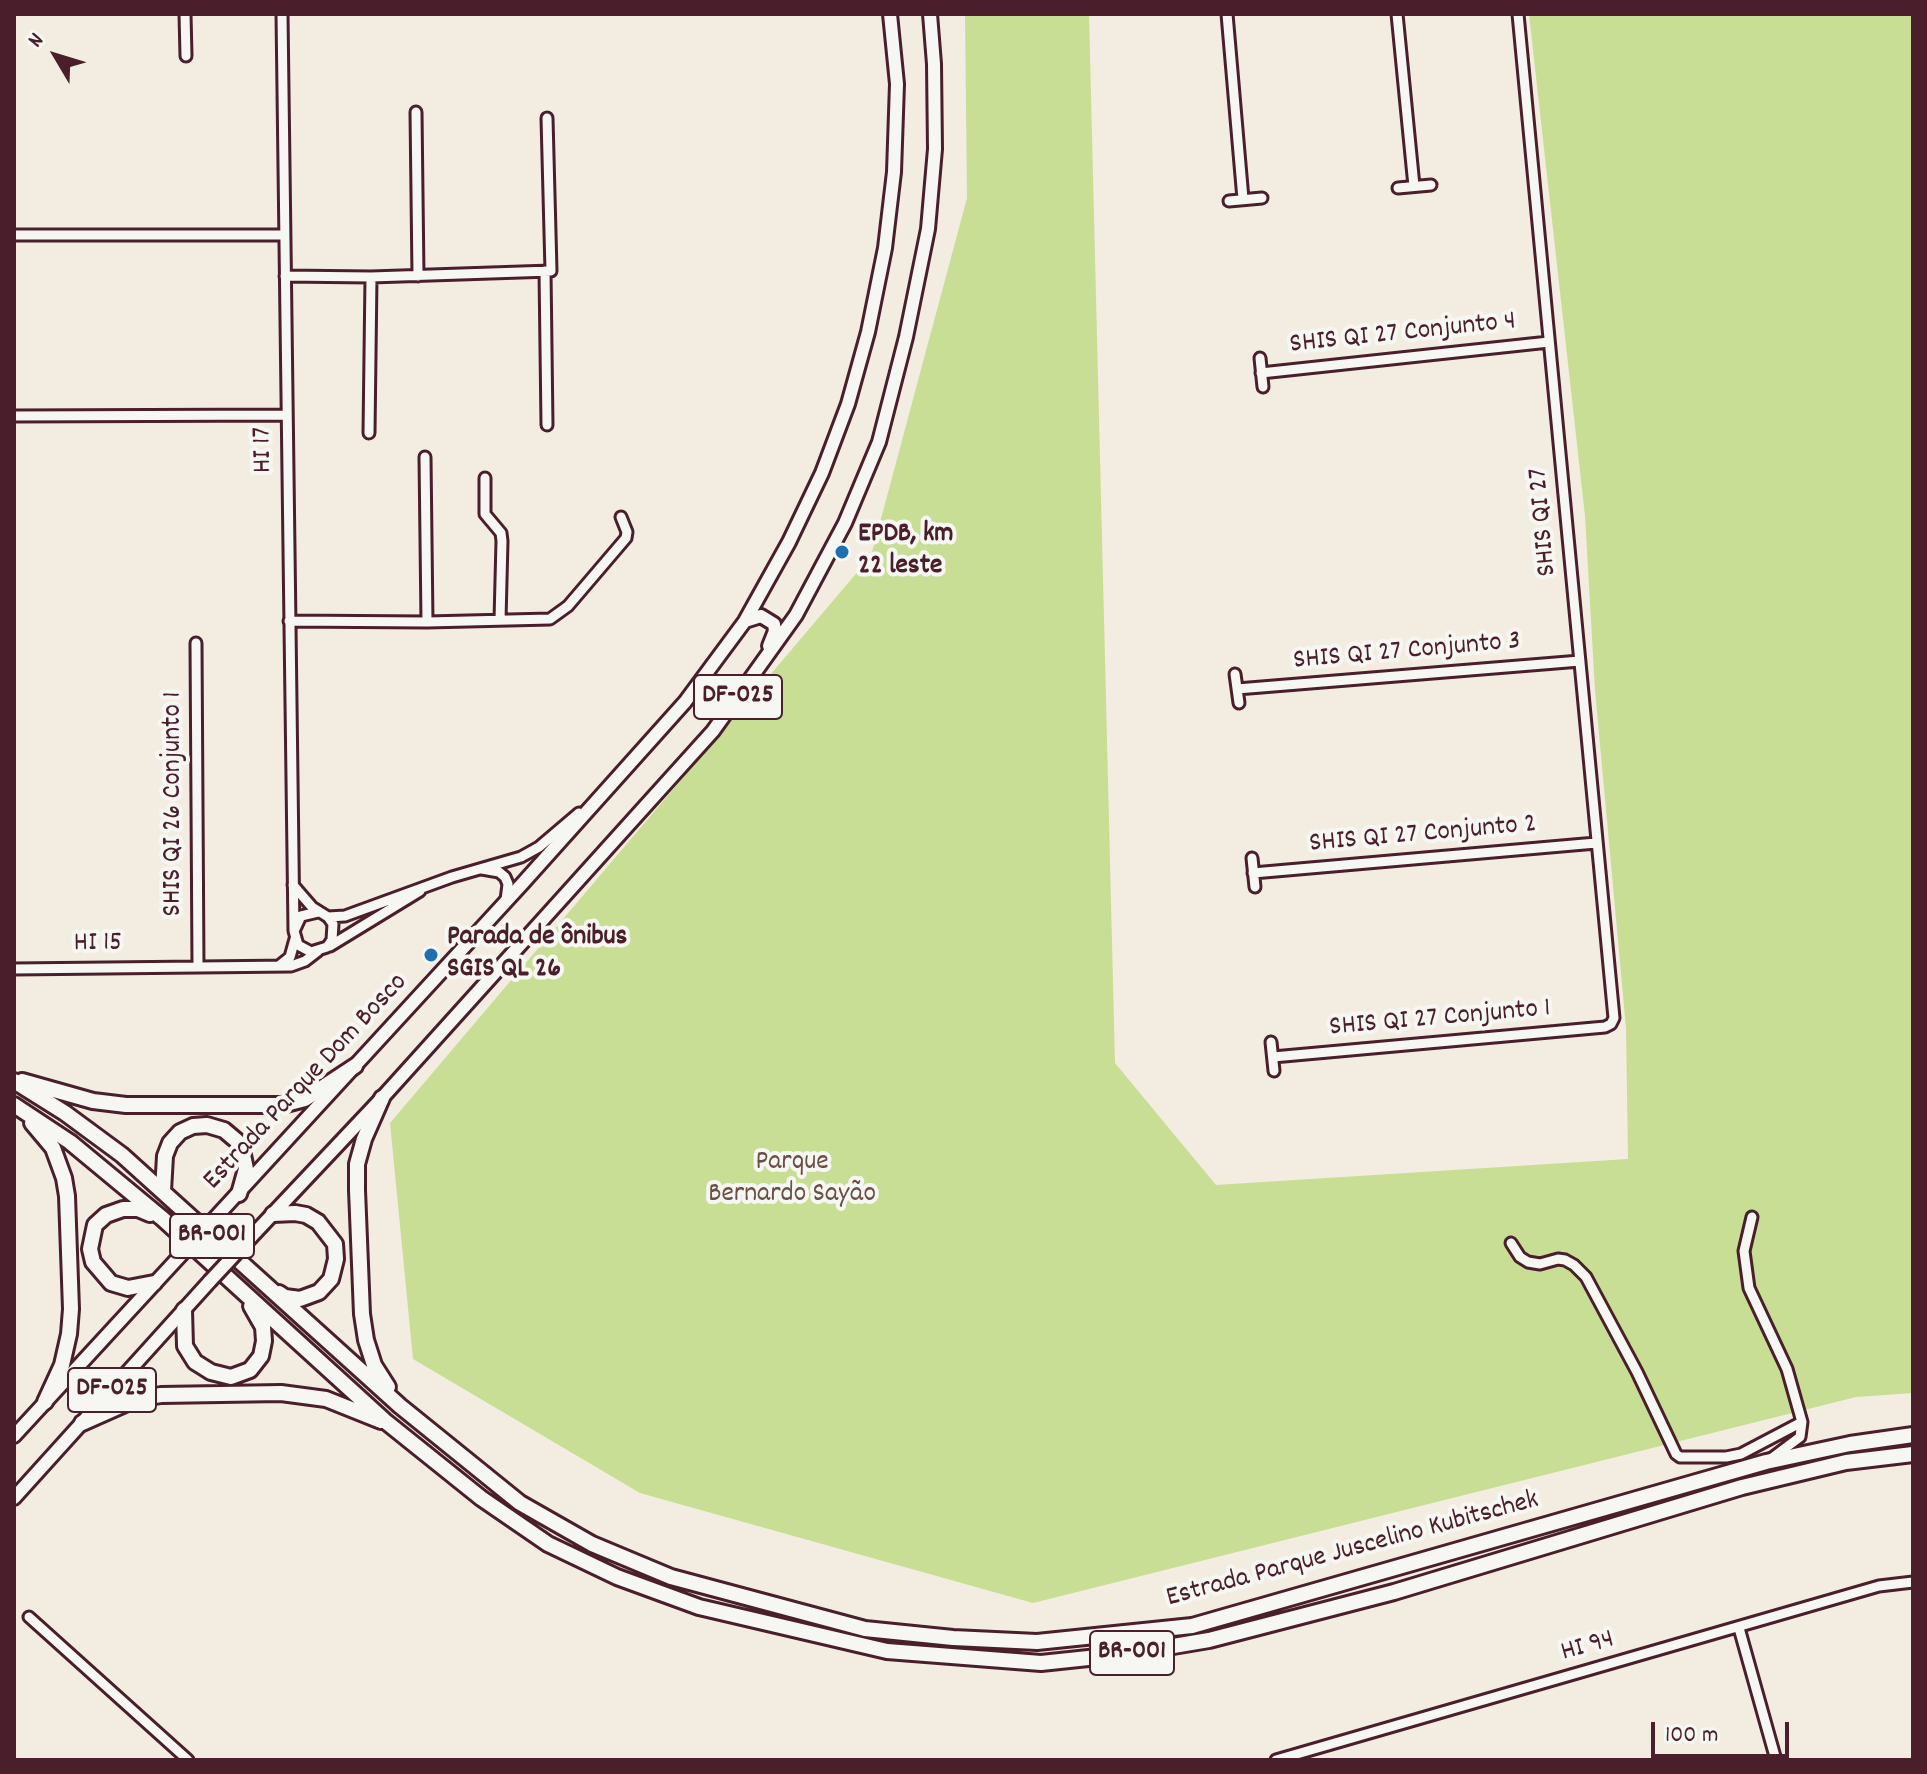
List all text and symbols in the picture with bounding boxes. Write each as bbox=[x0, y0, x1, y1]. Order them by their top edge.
north arrow bbox=[16, 16, 96, 96]
text: N bbox=[21, 27, 52, 55]
street label: SHIS QI 27 Conjunto 4 bbox=[1288, 306, 1518, 364]
street label: HI 17 bbox=[248, 427, 282, 473]
street label: SHIS QI 27 bbox=[1524, 466, 1566, 578]
place label: EPDB, km 22 leste bbox=[858, 519, 954, 585]
marker: EPDB, km 22 leste bbox=[833, 543, 851, 561]
street label: SHIS QI 27 Conjunto 3 bbox=[1292, 626, 1522, 680]
road number: DF-025 bbox=[694, 675, 782, 719]
street label: SHIS QI 26 Conjunto 1 bbox=[158, 692, 192, 916]
street label: SHIS QI 27 Conjunto 2 bbox=[1308, 809, 1538, 863]
place label: Parada de ônibus SGIS QL 26 bbox=[447, 922, 627, 988]
street label: HI 15 bbox=[73, 928, 123, 962]
marker: Parada de ônibus SGIS QL 26 bbox=[422, 946, 440, 964]
street label: Estrada Parque Dom Bosco bbox=[198, 968, 416, 1198]
street label: SHIS QI 27 Conjunto 1 bbox=[1328, 994, 1552, 1046]
park label: Parque Bernardo Sayão bbox=[708, 1147, 876, 1213]
road number: BR-001 bbox=[170, 1214, 254, 1258]
road number: DF-025 bbox=[68, 1368, 156, 1412]
street label: Estrada Parque Juscelino Kubitschek bbox=[1163, 1485, 1543, 1617]
street label: HI 94 bbox=[1557, 1624, 1619, 1672]
road number: BR-001 bbox=[1090, 1631, 1174, 1675]
scale bar bbox=[1655, 1706, 1793, 1756]
text: 100 m bbox=[1665, 1719, 1718, 1753]

